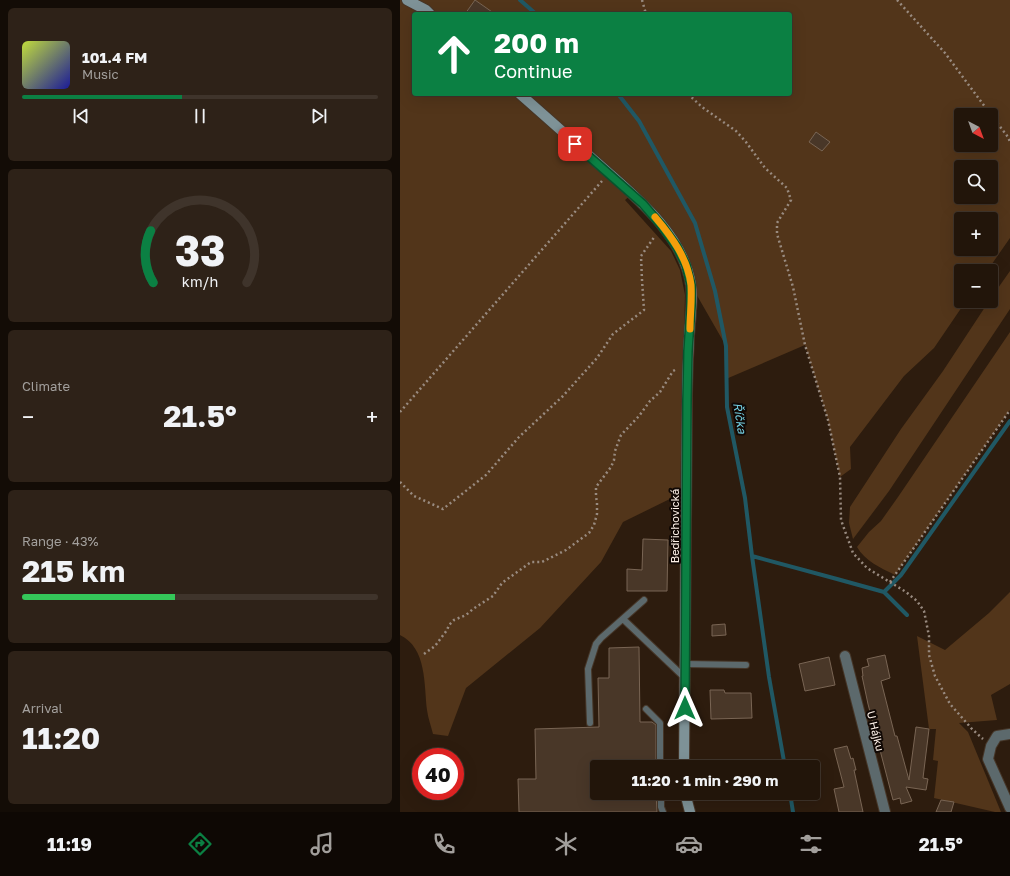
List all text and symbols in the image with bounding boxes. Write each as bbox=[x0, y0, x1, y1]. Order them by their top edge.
text: 200 m bbox=[494, 26, 579, 59]
icon: ahead bbox=[428, 28, 480, 80]
text: 101.4 FM bbox=[82, 48, 147, 66]
text: Continue bbox=[494, 60, 572, 82]
text: Music bbox=[82, 66, 119, 82]
icon: previous bbox=[70, 105, 92, 127]
icon: pause bbox=[189, 105, 211, 127]
icon: next bbox=[308, 105, 330, 127]
north arrow bbox=[954, 108, 998, 152]
map controls bbox=[954, 108, 998, 308]
pin bbox=[558, 127, 592, 161]
icon: arrive bbox=[564, 133, 586, 155]
button: search bbox=[954, 160, 998, 204]
button: + bbox=[954, 212, 998, 256]
text: 33 bbox=[175, 225, 225, 275]
button: − bbox=[954, 264, 998, 308]
text: km/h bbox=[182, 273, 218, 290]
text: Climate bbox=[22, 378, 70, 394]
text: 21.5° bbox=[163, 398, 237, 434]
water label: Říčka bbox=[730, 401, 750, 436]
text: − bbox=[22, 403, 34, 430]
text: + bbox=[366, 403, 378, 430]
street label: Bedřichovická bbox=[668, 489, 681, 563]
text: Range · 43% bbox=[22, 533, 98, 549]
text: 215 km bbox=[22, 553, 125, 589]
position arrow bbox=[664, 687, 706, 729]
text: Arrival bbox=[22, 700, 63, 716]
street label: U Hájku bbox=[865, 709, 887, 753]
text: 11:20 bbox=[22, 720, 100, 756]
speed limit sign: 40 bbox=[412, 748, 464, 800]
text: 11:20 · 1 min · 290 m bbox=[632, 771, 778, 789]
icon: directions bbox=[186, 830, 214, 858]
icon: music bbox=[308, 830, 336, 858]
icon: phone bbox=[430, 830, 458, 858]
icon: climate bbox=[552, 830, 580, 858]
icon: car bbox=[675, 830, 703, 858]
icon: filters bbox=[797, 830, 825, 858]
text: 11:19 bbox=[47, 833, 92, 855]
text: 21.5° bbox=[919, 833, 963, 855]

